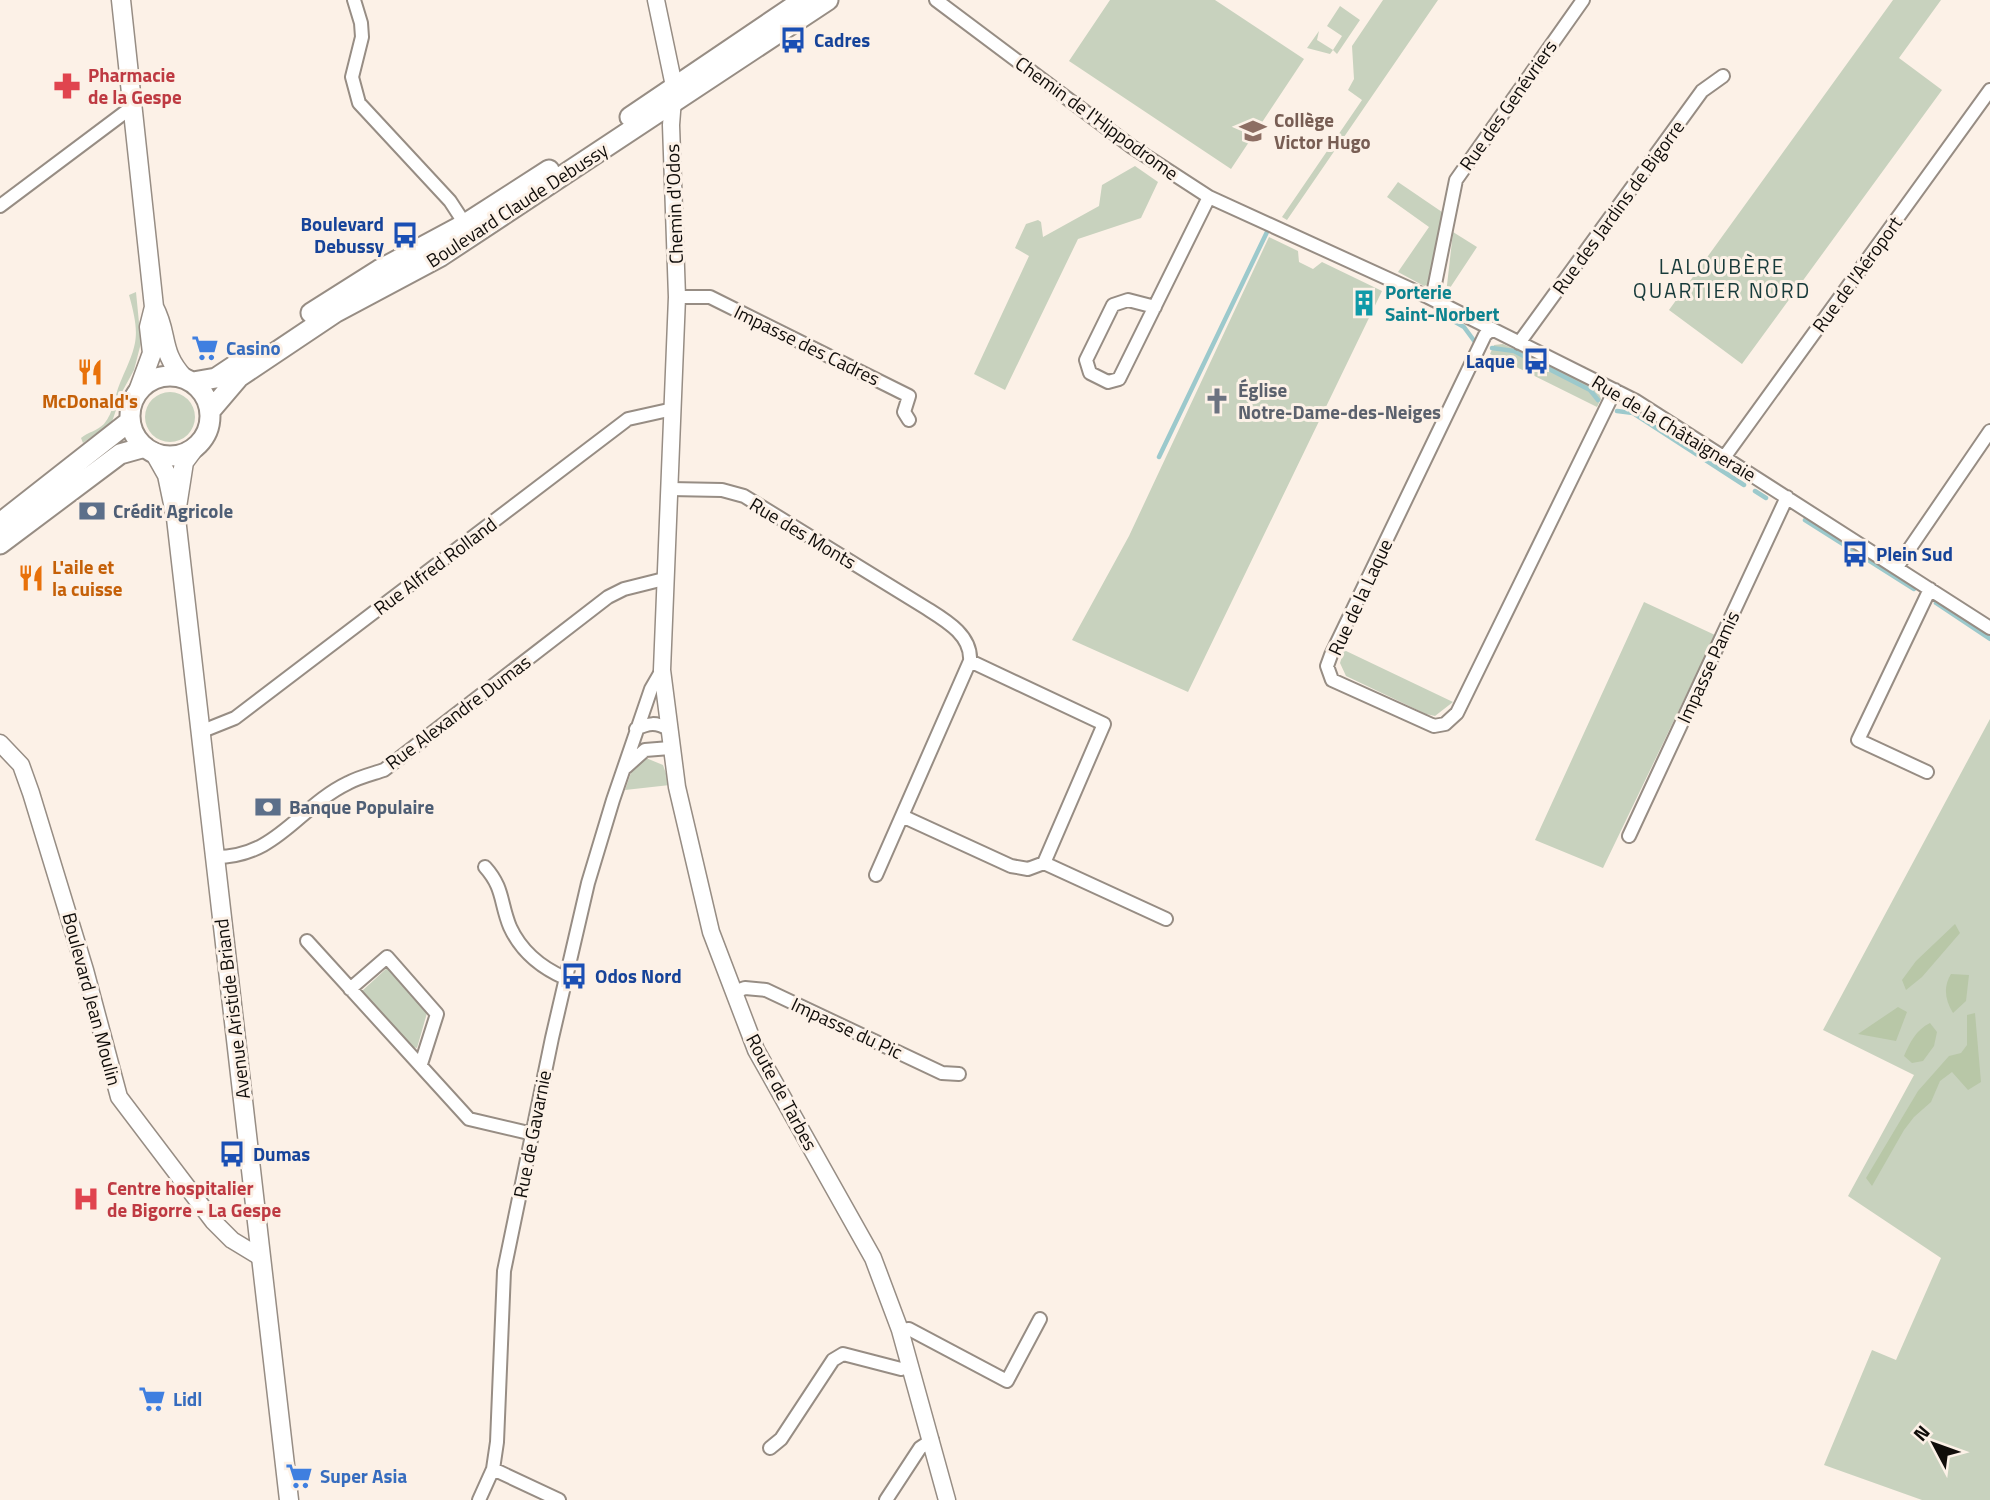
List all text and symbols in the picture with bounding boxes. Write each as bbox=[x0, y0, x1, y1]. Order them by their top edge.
bus stop icon: Cadres bbox=[778, 25, 808, 55]
place label: Cadres bbox=[814, 25, 870, 54]
street label: Rue des Genévriers bbox=[1452, 33, 1564, 176]
street label: Chemin de l'Hippodrome bbox=[1010, 48, 1185, 187]
place label: Pharmacie de la Gespe bbox=[88, 60, 182, 111]
pharmacy icon: Pharmacie de la Gespe bbox=[52, 71, 82, 101]
place label: Collège Victor Hugo bbox=[1274, 105, 1371, 156]
street label: Rue des Jardins de Bigorre bbox=[1544, 114, 1691, 300]
school or university icon: Collège Victor Hugo bbox=[1238, 116, 1268, 146]
street label: Boulevard Claude Debussy bbox=[420, 135, 613, 274]
street label: Chemin d'Odos bbox=[657, 143, 690, 265]
place label: Boulevard Debussy bbox=[301, 209, 384, 260]
street label: Rue de l'Aéroport bbox=[1804, 209, 1909, 338]
bus stop icon: Boulevard Debussy bbox=[390, 220, 420, 250]
district label: LALOUBÈRE QUARTIER NORD bbox=[1633, 250, 1811, 306]
place label: Porterie Saint-Norbert bbox=[1385, 277, 1499, 328]
building icon: Porterie Saint-Norbert bbox=[1349, 288, 1379, 318]
street label: Impasse des Cadres bbox=[729, 297, 885, 392]
supermarket icon: Casino bbox=[190, 333, 220, 363]
place label: Casino bbox=[226, 333, 281, 362]
place label: Laque bbox=[1466, 346, 1515, 375]
bus stop icon: Laque bbox=[1521, 346, 1551, 376]
restaurant icon: McDonald's bbox=[75, 357, 105, 387]
street label: Rue de la Châtaigneraie bbox=[1587, 367, 1762, 488]
place label: Église Notre-Dame-des-Neiges bbox=[1238, 375, 1441, 426]
place label: McDonald's bbox=[42, 386, 138, 415]
church icon: Église Notre-Dame-des-Neiges bbox=[1202, 386, 1232, 416]
street label: Rue des Monts bbox=[744, 489, 862, 576]
bank icon: Crédit Agricole bbox=[77, 496, 107, 526]
place label: Crédit Agricole bbox=[113, 496, 234, 525]
street label: Rue Alfred Rolland bbox=[367, 510, 502, 622]
street label: Rue de la Laque bbox=[1320, 534, 1399, 660]
bus stop icon: Plein Sud bbox=[1840, 539, 1870, 569]
place label: Plein Sud bbox=[1876, 539, 1953, 568]
place label: L'aile et la cuisse bbox=[52, 552, 123, 603]
restaurant icon: L'aile et la cuisse bbox=[16, 563, 46, 593]
street label: Impasse Pamis bbox=[1669, 606, 1746, 728]
street label: Rue Alexandre Dumas bbox=[379, 647, 537, 776]
bank icon: Banque Populaire bbox=[253, 792, 283, 822]
place label: Banque Populaire bbox=[289, 792, 434, 821]
street label: Boulevard Jean Moulin bbox=[55, 909, 130, 1089]
street label: Avenue Aristide Briand bbox=[206, 917, 257, 1101]
bus stop icon: Odos Nord bbox=[559, 961, 589, 991]
place label: Odos Nord bbox=[595, 961, 682, 990]
street label: Impasse du Pic bbox=[787, 989, 908, 1066]
street label: Route de Tarbes bbox=[739, 1028, 826, 1156]
street label: Rue de Gavarnie bbox=[505, 1068, 558, 1200]
bus stop icon: Dumas bbox=[217, 1139, 247, 1169]
place label: Dumas bbox=[253, 1139, 310, 1168]
place label: Centre hospitalier de Bigorre - La Gespe bbox=[107, 1173, 281, 1224]
hospital icon: Centre hospitalier de Bigorre - La Gespe bbox=[71, 1184, 101, 1214]
supermarket icon: Lidl bbox=[137, 1384, 167, 1414]
place label: Lidl bbox=[173, 1384, 202, 1413]
north arrow bbox=[1899, 1409, 1969, 1479]
text: N bbox=[1906, 1418, 1936, 1447]
supermarket icon: Super Asia bbox=[284, 1461, 314, 1491]
place label: Super Asia bbox=[320, 1461, 407, 1490]

